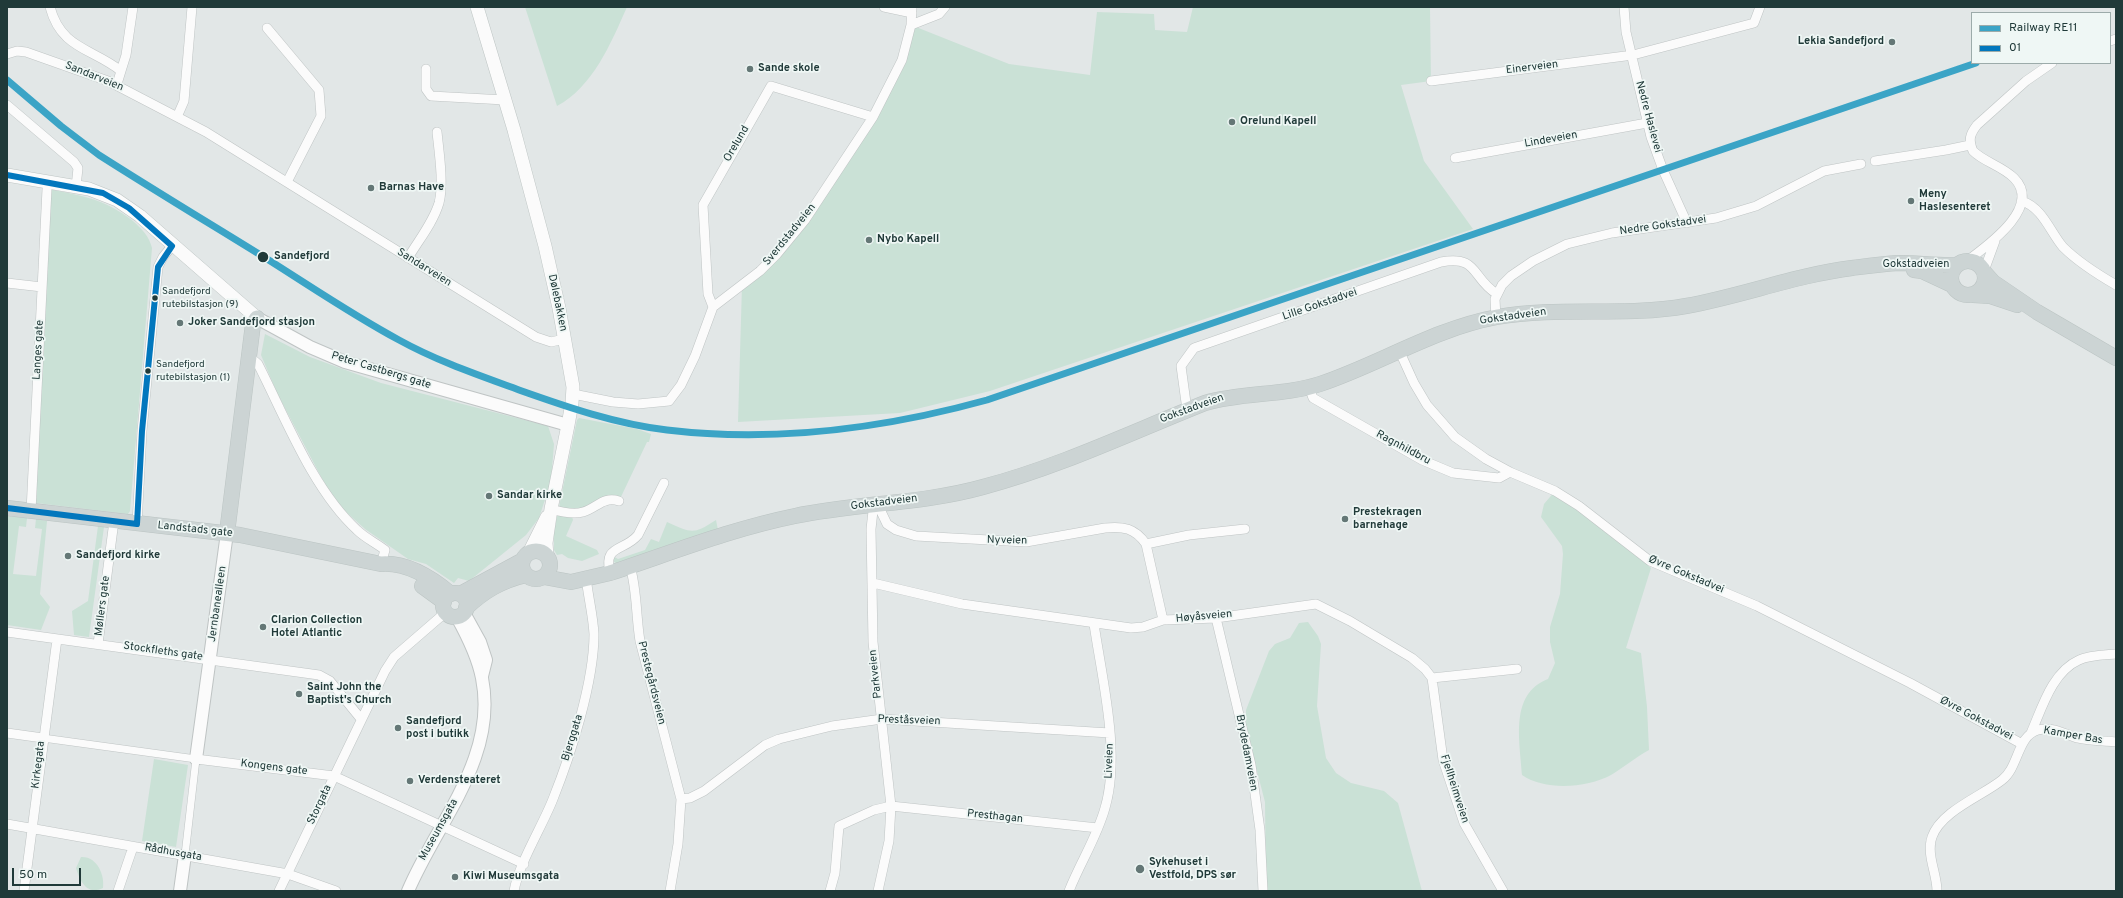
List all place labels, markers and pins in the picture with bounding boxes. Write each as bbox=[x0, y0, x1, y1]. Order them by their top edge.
place label: Lekia Sandefjord bbox=[1798, 35, 1884, 49]
marker: Lekia Sandefjord bbox=[1887, 37, 1897, 47]
place label: Sande skole bbox=[758, 62, 820, 76]
marker: Sande skole bbox=[745, 64, 755, 74]
place label: Orelund Kapell bbox=[1240, 115, 1316, 129]
marker: Orelund Kapell bbox=[1227, 117, 1237, 127]
place label: Barnas Have bbox=[379, 181, 444, 195]
marker: Barnas Have bbox=[366, 183, 376, 193]
place label: Meny Haslesenteret bbox=[1919, 188, 1991, 214]
marker: Meny Haslesenteret bbox=[1906, 196, 1916, 206]
place label: Nybo Kapell bbox=[877, 233, 939, 247]
marker: Nybo Kapell bbox=[864, 235, 874, 245]
marker: Sandefjord bbox=[256, 250, 270, 264]
place label: Sandefjord bbox=[274, 250, 330, 264]
place label: Sandefjord rutebilstasjon (9) bbox=[162, 286, 238, 310]
marker: Sandefjord rutebilstasjon (9) bbox=[150, 293, 160, 303]
place label: Joker Sandefjord stasjon bbox=[188, 316, 315, 330]
marker: Joker Sandefjord stasjon bbox=[175, 318, 185, 328]
place label: Sandefjord rutebilstasjon (1) bbox=[156, 359, 230, 382]
marker: Sandefjord rutebilstasjon (1) bbox=[143, 366, 153, 376]
place label: Sandar kirke bbox=[497, 489, 562, 503]
marker: Sandar kirke bbox=[484, 491, 494, 501]
place label: Prestekragen barnehage bbox=[1353, 506, 1422, 532]
marker: Prestekragen barnehage bbox=[1340, 514, 1350, 524]
place label: Sandefjord kirke bbox=[76, 549, 160, 563]
marker: Sandefjord kirke bbox=[63, 551, 73, 561]
place label: Clarion Collection Hotel Atlantic bbox=[271, 614, 362, 640]
marker: Clarion Collection Hotel Atlantic bbox=[258, 622, 268, 632]
place label: Saint John the Baptist's Church bbox=[307, 681, 392, 707]
marker: Saint John the Baptist's Church bbox=[294, 689, 304, 699]
place label: Sandefjord post i butikk bbox=[406, 715, 469, 741]
marker: Sandefjord post i butikk bbox=[393, 723, 403, 733]
place label: Verdensteateret bbox=[418, 774, 501, 788]
marker: Verdensteateret bbox=[405, 776, 415, 786]
place label: Sykehuset i Vestfold, DPS sør bbox=[1149, 856, 1236, 882]
marker: Sykehuset i Vestfold, DPS sør bbox=[1134, 863, 1146, 875]
place label: Kiwi Museumsgata bbox=[463, 870, 559, 884]
marker: Kiwi Museumsgata bbox=[450, 872, 460, 882]

